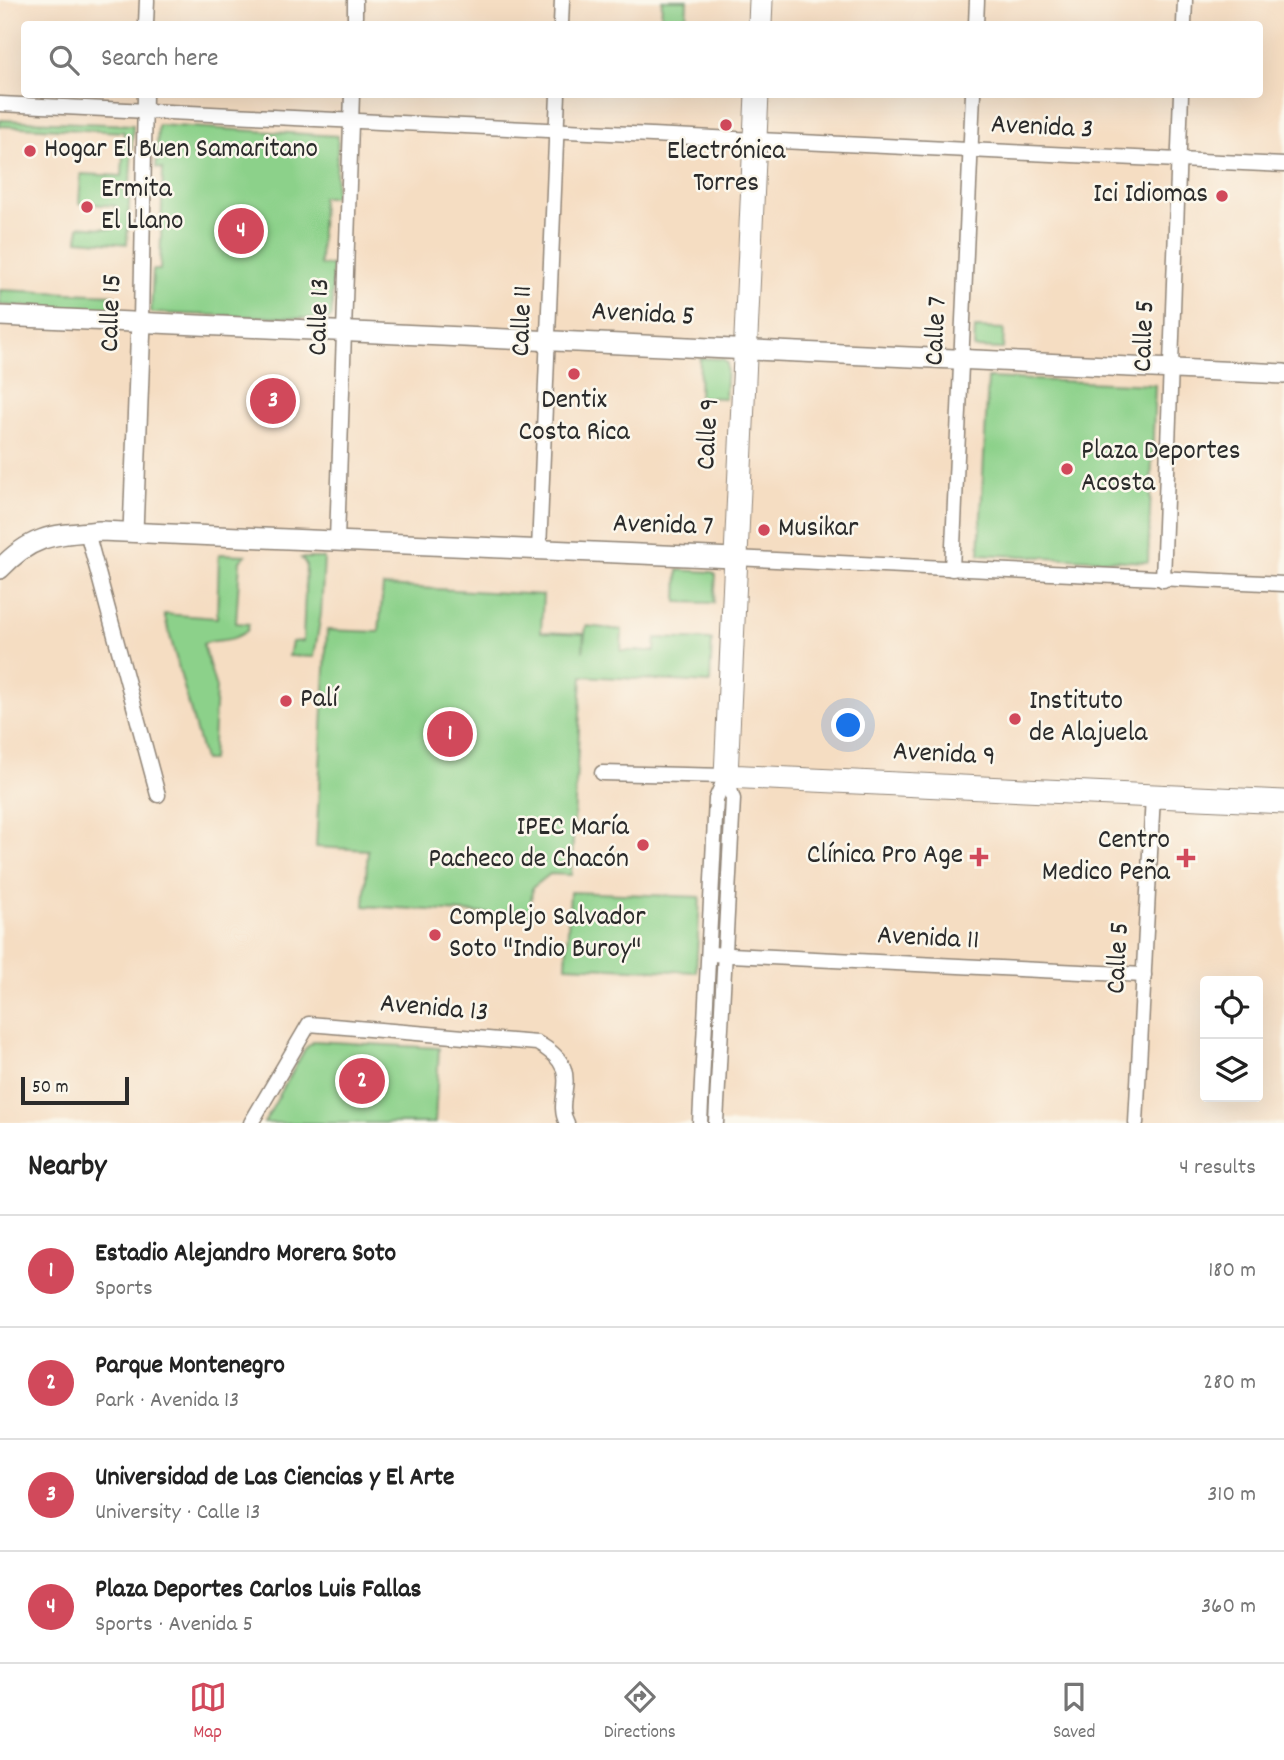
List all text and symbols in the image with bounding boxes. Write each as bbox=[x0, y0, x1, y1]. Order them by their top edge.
search box bbox=[21, 21, 1263, 98]
icon: search bbox=[45, 41, 83, 79]
text: Search here bbox=[101, 41, 219, 78]
street label: Avenida 3 bbox=[990, 106, 1094, 152]
marker: Electrónica Torres bbox=[718, 117, 734, 133]
place label: Hogar El Buen Samaritano bbox=[44, 131, 318, 171]
place label: Electrónica Torres bbox=[667, 133, 786, 205]
marker: Hogar El Buen Samaritano bbox=[22, 143, 38, 159]
place label: Ermita El Llano bbox=[101, 171, 183, 243]
place label: Ici Idiomas bbox=[1093, 176, 1208, 216]
marker: Ici Idiomas bbox=[1214, 188, 1230, 204]
marker: Ermita El Llano bbox=[79, 199, 95, 215]
pin: 4 bbox=[218, 205, 264, 257]
street label: Calle 15 bbox=[92, 273, 134, 353]
street label: Calle 13 bbox=[300, 278, 342, 356]
street label: Calle 11 bbox=[503, 285, 545, 357]
street label: Avenida 5 bbox=[591, 293, 695, 339]
street label: Calle 7 bbox=[916, 295, 960, 367]
street label: Calle 5 bbox=[1125, 299, 1167, 373]
marker: Dentix Costa Rica bbox=[566, 366, 582, 382]
pin: 3 bbox=[250, 375, 296, 427]
place label: Dentix Costa Rica bbox=[518, 382, 630, 454]
street label: Calle 9 bbox=[688, 397, 732, 471]
place label: Plaza Deportes Acosta bbox=[1081, 433, 1241, 505]
marker: Plaza Deportes Acosta bbox=[1059, 461, 1075, 477]
street label: Avenida 7 bbox=[612, 505, 714, 549]
place label: Musikar bbox=[778, 510, 859, 550]
marker: Musikar bbox=[756, 522, 772, 538]
place label: Palí bbox=[300, 681, 340, 721]
place label: Instituto de Alajuela bbox=[1029, 683, 1148, 755]
marker: Palí bbox=[278, 693, 294, 709]
pin: 1 bbox=[427, 708, 473, 760]
your location bbox=[831, 708, 865, 742]
marker: Instituto de Alajuela bbox=[1007, 711, 1023, 727]
street label: Avenida 9 bbox=[892, 733, 996, 779]
place label: IPEC María Pacheco de Chacón bbox=[428, 809, 630, 881]
place label: Centro Medico Peña bbox=[1042, 822, 1171, 894]
marker: IPEC María Pacheco de Chacón bbox=[635, 837, 651, 853]
place label: Clínica Pro Age bbox=[807, 837, 963, 877]
marker: Clínica Pro Age bbox=[969, 847, 989, 867]
marker: Centro Medico Peña bbox=[1176, 848, 1196, 868]
place label: Complejo Salvador Soto "Indio Buroy" bbox=[449, 899, 646, 971]
street label: Avenida 11 bbox=[876, 917, 980, 963]
street label: Calle 5 bbox=[1098, 921, 1142, 995]
marker: Complejo Salvador Soto "Indio Buroy" bbox=[427, 927, 443, 943]
map controls bbox=[1200, 976, 1263, 1102]
button: locate bbox=[1200, 976, 1263, 1039]
street label: Avenida 13 bbox=[378, 985, 490, 1035]
button: layers bbox=[1200, 1039, 1263, 1102]
pin: 2 bbox=[339, 1055, 385, 1107]
scale bar bbox=[21, 1074, 130, 1106]
text: 50 m bbox=[32, 1075, 69, 1102]
text: Nearby bbox=[28, 1147, 106, 1190]
text: 4 results bbox=[1179, 1152, 1256, 1185]
text: Estadio Alejandro Morera Soto bbox=[95, 1236, 396, 1273]
text: 1 bbox=[48, 1255, 54, 1288]
text: 180 m bbox=[1208, 1255, 1256, 1288]
text: Sports bbox=[95, 1273, 153, 1306]
text: Parque Montenegro bbox=[95, 1348, 285, 1385]
text: 2 bbox=[46, 1367, 56, 1400]
text: 280 m bbox=[1203, 1367, 1256, 1400]
text: Park · Avenida 13 bbox=[95, 1385, 239, 1418]
text: Universidad de Las Ciencias y El Arte bbox=[95, 1460, 454, 1497]
text: 3 bbox=[46, 1479, 56, 1512]
text: 310 m bbox=[1207, 1479, 1256, 1512]
text: University · Calle 13 bbox=[95, 1497, 260, 1530]
text: Plaza Deportes Carlos Luis Fallas bbox=[95, 1572, 421, 1609]
text: 4 bbox=[46, 1591, 56, 1624]
text: 360 m bbox=[1201, 1591, 1256, 1624]
text: Sports · Avenida 5 bbox=[95, 1609, 253, 1642]
tab: Map bbox=[189, 1678, 227, 1747]
tab: Directions bbox=[604, 1678, 676, 1747]
tab: Saved bbox=[1053, 1678, 1095, 1747]

